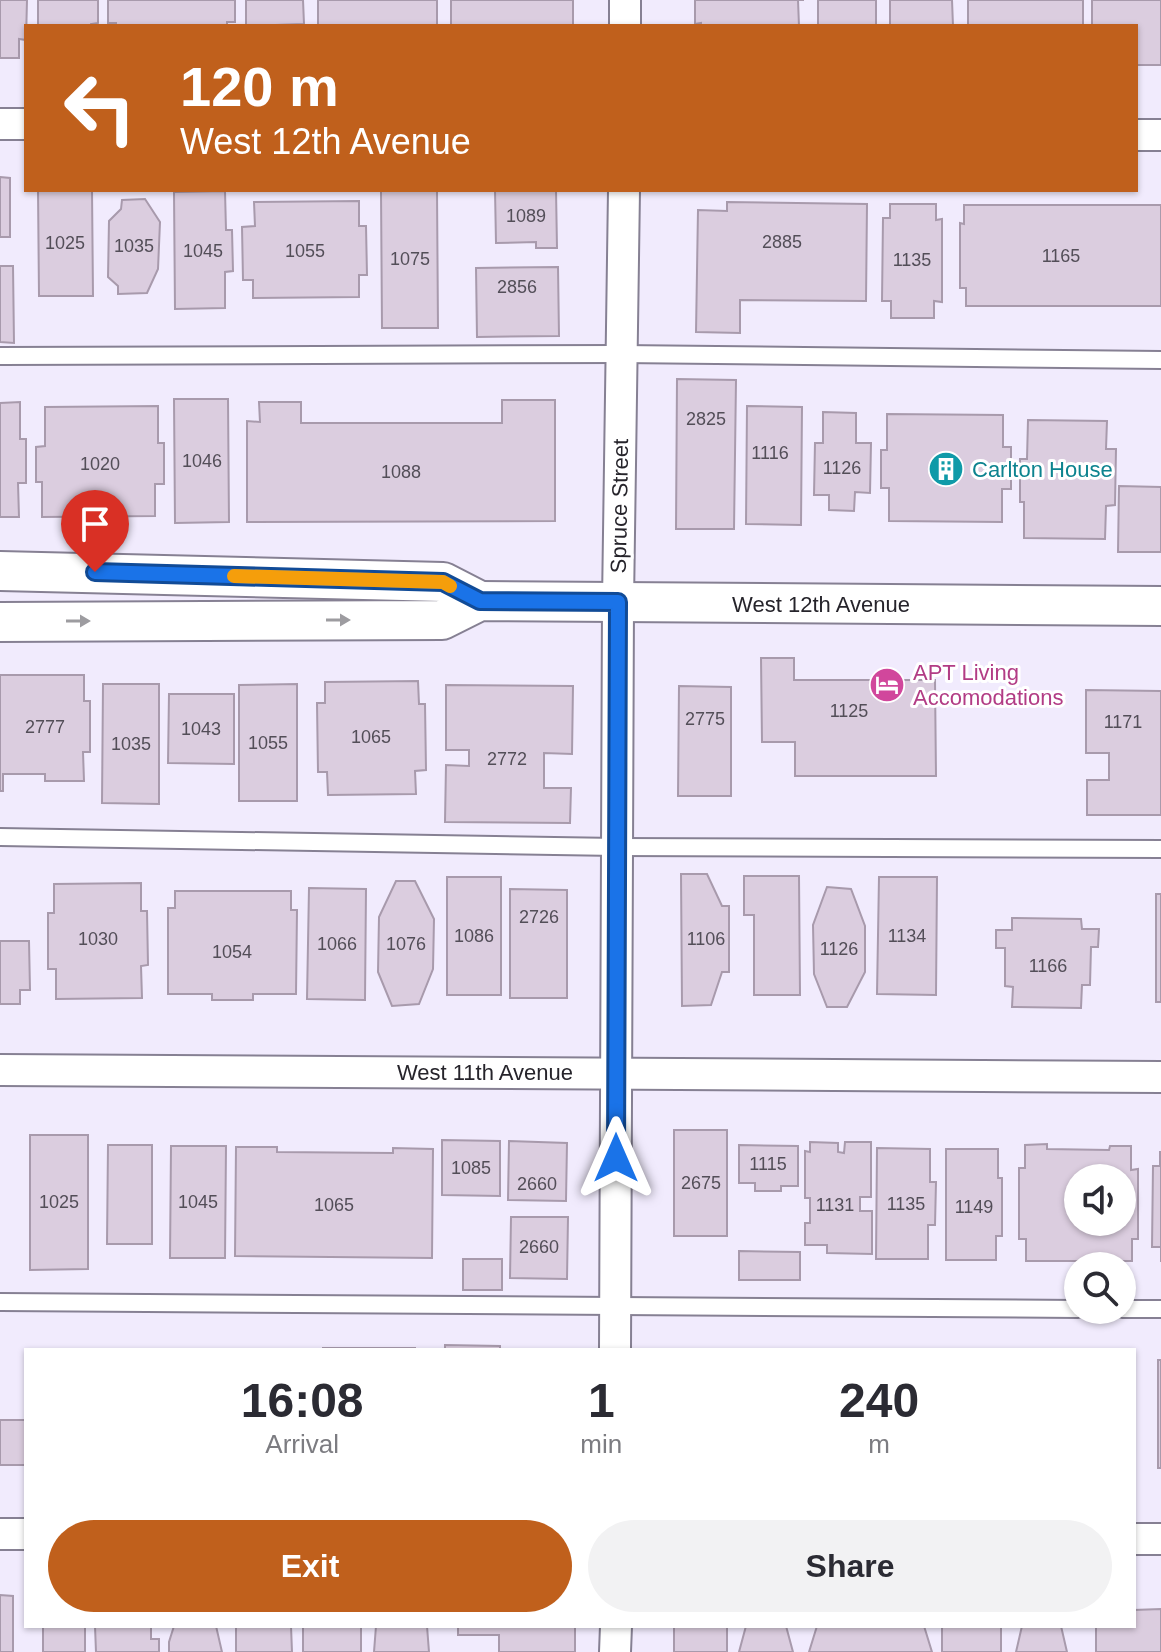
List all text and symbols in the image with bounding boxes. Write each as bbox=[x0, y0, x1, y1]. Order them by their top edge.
text: 120 m bbox=[180, 55, 339, 118]
icon: left bbox=[48, 56, 152, 160]
text: West 12th Avenue bbox=[180, 121, 471, 162]
house number: 1089 bbox=[506, 206, 546, 226]
house number: 2885 bbox=[762, 232, 802, 252]
house number: 1025 bbox=[45, 233, 85, 253]
house number: 1035 bbox=[114, 236, 154, 256]
house number: 1045 bbox=[183, 241, 223, 261]
house number: 1055 bbox=[285, 241, 325, 261]
house number: 1165 bbox=[1042, 246, 1080, 266]
house number: 1075 bbox=[390, 249, 430, 269]
house number: 1135 bbox=[893, 250, 931, 270]
house number: 2856 bbox=[497, 277, 537, 297]
house number: 2825 bbox=[686, 409, 726, 429]
street label: Spruce Street bbox=[606, 439, 633, 573]
house number: 1116 bbox=[751, 443, 789, 463]
building icon: Carlton House bbox=[927, 450, 965, 488]
house number: 1046 bbox=[182, 451, 222, 471]
house number: 1020 bbox=[80, 454, 120, 474]
place label: Carlton House bbox=[972, 457, 1113, 482]
house number: 1126 bbox=[823, 458, 861, 478]
house number: 1088 bbox=[381, 462, 421, 482]
pin bbox=[61, 490, 129, 572]
icon: arrive bbox=[73, 502, 117, 546]
street label: West 12th Avenue bbox=[732, 592, 910, 617]
one-way arrow bbox=[326, 614, 351, 626]
one-way arrow bbox=[66, 615, 91, 627]
place label: APT Living Accomodations bbox=[913, 660, 1063, 710]
hotel icon: APT Living Accomodations bbox=[868, 666, 906, 704]
house number: 1125 bbox=[830, 701, 868, 721]
house number: 2775 bbox=[685, 709, 725, 729]
house number: 1171 bbox=[1104, 712, 1142, 732]
house number: 2777 bbox=[25, 717, 65, 737]
house number: 1043 bbox=[181, 719, 221, 739]
house number: 1065 bbox=[351, 727, 391, 747]
house number: 1055 bbox=[248, 733, 288, 753]
house number: 1035 bbox=[111, 734, 151, 754]
house number: 2772 bbox=[487, 749, 527, 769]
house number: 2726 bbox=[519, 907, 559, 927]
house number: 1086 bbox=[454, 926, 494, 946]
house number: 1134 bbox=[888, 926, 926, 946]
house number: 1030 bbox=[78, 929, 118, 949]
house number: 1106 bbox=[687, 929, 725, 949]
house number: 1066 bbox=[317, 934, 357, 954]
house number: 1076 bbox=[386, 934, 426, 954]
house number: 1126 bbox=[820, 939, 858, 959]
house number: 1054 bbox=[212, 942, 252, 962]
house number: 1166 bbox=[1029, 956, 1067, 976]
street label: West 11th Avenue bbox=[397, 1060, 573, 1085]
position arrow bbox=[574, 1116, 658, 1200]
house number: 1115 bbox=[749, 1154, 787, 1174]
house number: 1085 bbox=[451, 1158, 491, 1178]
map controls bbox=[1064, 1164, 1136, 1324]
button: sound bbox=[1064, 1164, 1136, 1236]
house number: 2675 bbox=[681, 1173, 721, 1193]
house number: 2660 bbox=[517, 1174, 557, 1194]
house number: 1025 bbox=[39, 1192, 79, 1212]
house number: 1045 bbox=[178, 1192, 218, 1212]
house number: 1135 bbox=[887, 1194, 925, 1214]
house number: 1065 bbox=[314, 1195, 354, 1215]
house number: 1131 bbox=[816, 1195, 854, 1215]
house number: 1149 bbox=[955, 1197, 993, 1217]
house number: 2660 bbox=[519, 1237, 559, 1257]
button: search bbox=[1064, 1252, 1136, 1324]
text: 16:08 bbox=[241, 1374, 364, 1427]
text: 1 bbox=[588, 1374, 615, 1427]
text: 240 bbox=[839, 1374, 919, 1427]
text: Arrival bbox=[265, 1429, 339, 1459]
text: min bbox=[580, 1429, 622, 1459]
text: m bbox=[868, 1429, 890, 1459]
button: Exit bbox=[48, 1520, 572, 1612]
button: Share bbox=[588, 1520, 1112, 1612]

